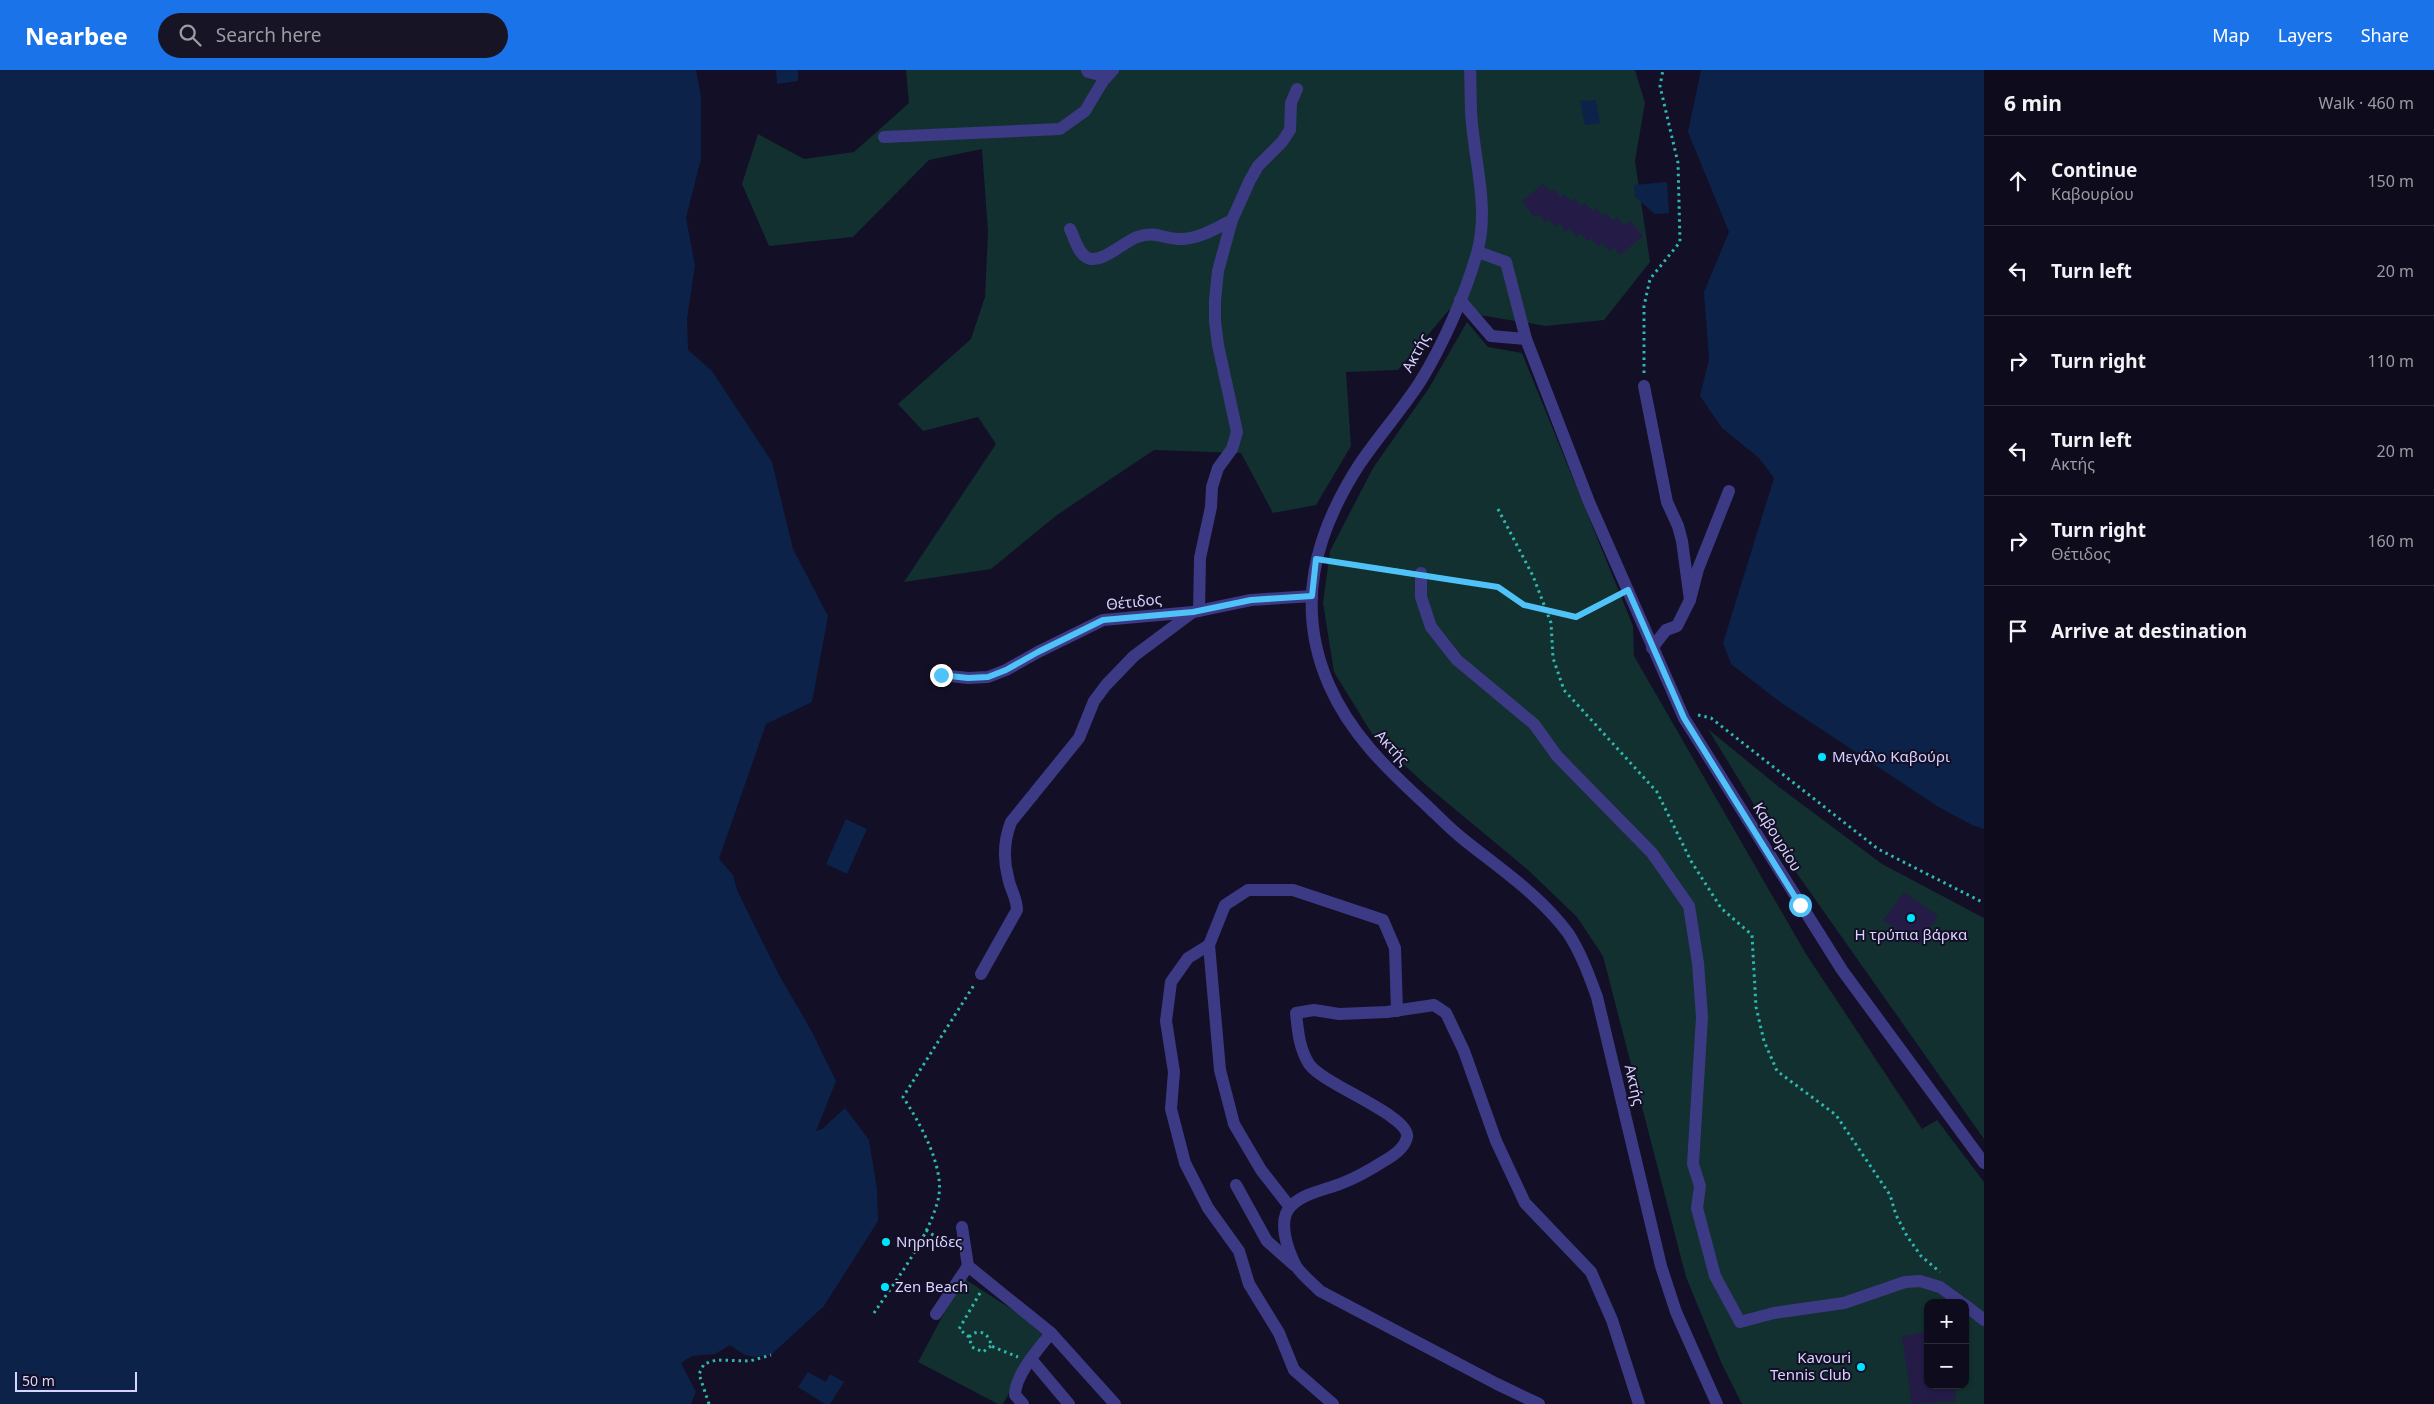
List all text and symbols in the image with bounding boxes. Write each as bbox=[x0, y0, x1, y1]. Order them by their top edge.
search box bbox=[158, 13, 508, 58]
text: Nearbee bbox=[25, 19, 128, 52]
icon: search bbox=[176, 21, 204, 49]
text: Search here bbox=[216, 22, 322, 48]
text: Map bbox=[2212, 23, 2250, 47]
text: Layers bbox=[2278, 23, 2333, 47]
text: Share bbox=[2361, 23, 2409, 47]
text: 6 min bbox=[2004, 89, 2062, 117]
text: Walk · 460 m bbox=[2319, 92, 2414, 114]
text: Continue bbox=[2051, 157, 2137, 183]
icon: ahead bbox=[2004, 167, 2032, 195]
text: 150 m bbox=[2367, 170, 2414, 192]
text: Καβουρίου bbox=[2051, 183, 2134, 205]
icon: left bbox=[2004, 257, 2032, 285]
text: Turn left bbox=[2051, 258, 2132, 284]
text: 20 m bbox=[2377, 260, 2414, 282]
street label: Ακτής bbox=[1397, 330, 1434, 375]
icon: right bbox=[2004, 347, 2032, 375]
text: Turn right bbox=[2051, 348, 2146, 374]
text: 110 m bbox=[2367, 350, 2414, 372]
text: Turn left bbox=[2051, 427, 2132, 453]
icon: left bbox=[2004, 437, 2032, 465]
text: 20 m bbox=[2377, 440, 2414, 462]
text: Ακτής bbox=[2051, 453, 2095, 475]
text: Turn right bbox=[2051, 517, 2146, 543]
icon: right bbox=[2004, 527, 2032, 555]
text: 160 m bbox=[2367, 530, 2414, 552]
text: Θέτιδος bbox=[2051, 543, 2111, 565]
street label: Θέτιδος bbox=[1105, 588, 1163, 614]
icon: arrive bbox=[2004, 617, 2032, 645]
text: Arrive at destination bbox=[2051, 618, 2247, 644]
route end bbox=[930, 664, 953, 687]
street label: Ακτής bbox=[1371, 725, 1414, 769]
place label: Μεγάλο Καβούρι bbox=[1832, 746, 1950, 766]
marker: Μεγάλο Καβούρι bbox=[1816, 751, 1828, 763]
street label: Καβουρίου bbox=[1749, 798, 1807, 875]
route start bbox=[1789, 894, 1812, 917]
marker: Η τρύπια βάρκα bbox=[1905, 912, 1917, 924]
place label: Η τρύπια βάρκα bbox=[1855, 924, 1968, 944]
street label: Ακτής bbox=[1621, 1062, 1649, 1107]
place label: Νηρηίδες bbox=[896, 1231, 962, 1251]
marker: Νηρηίδες bbox=[880, 1236, 892, 1248]
place label: Zen Beach bbox=[895, 1276, 968, 1296]
marker: Zen Beach bbox=[879, 1281, 891, 1293]
map controls bbox=[1924, 1299, 1969, 1389]
button: + bbox=[1924, 1299, 1969, 1344]
button: − bbox=[1924, 1344, 1969, 1389]
place label: Kavouri Tennis Club bbox=[1770, 1347, 1851, 1384]
marker: Kavouri Tennis Club bbox=[1855, 1361, 1867, 1373]
scale bar bbox=[15, 1369, 138, 1392]
text: 50 m bbox=[22, 1371, 55, 1390]

